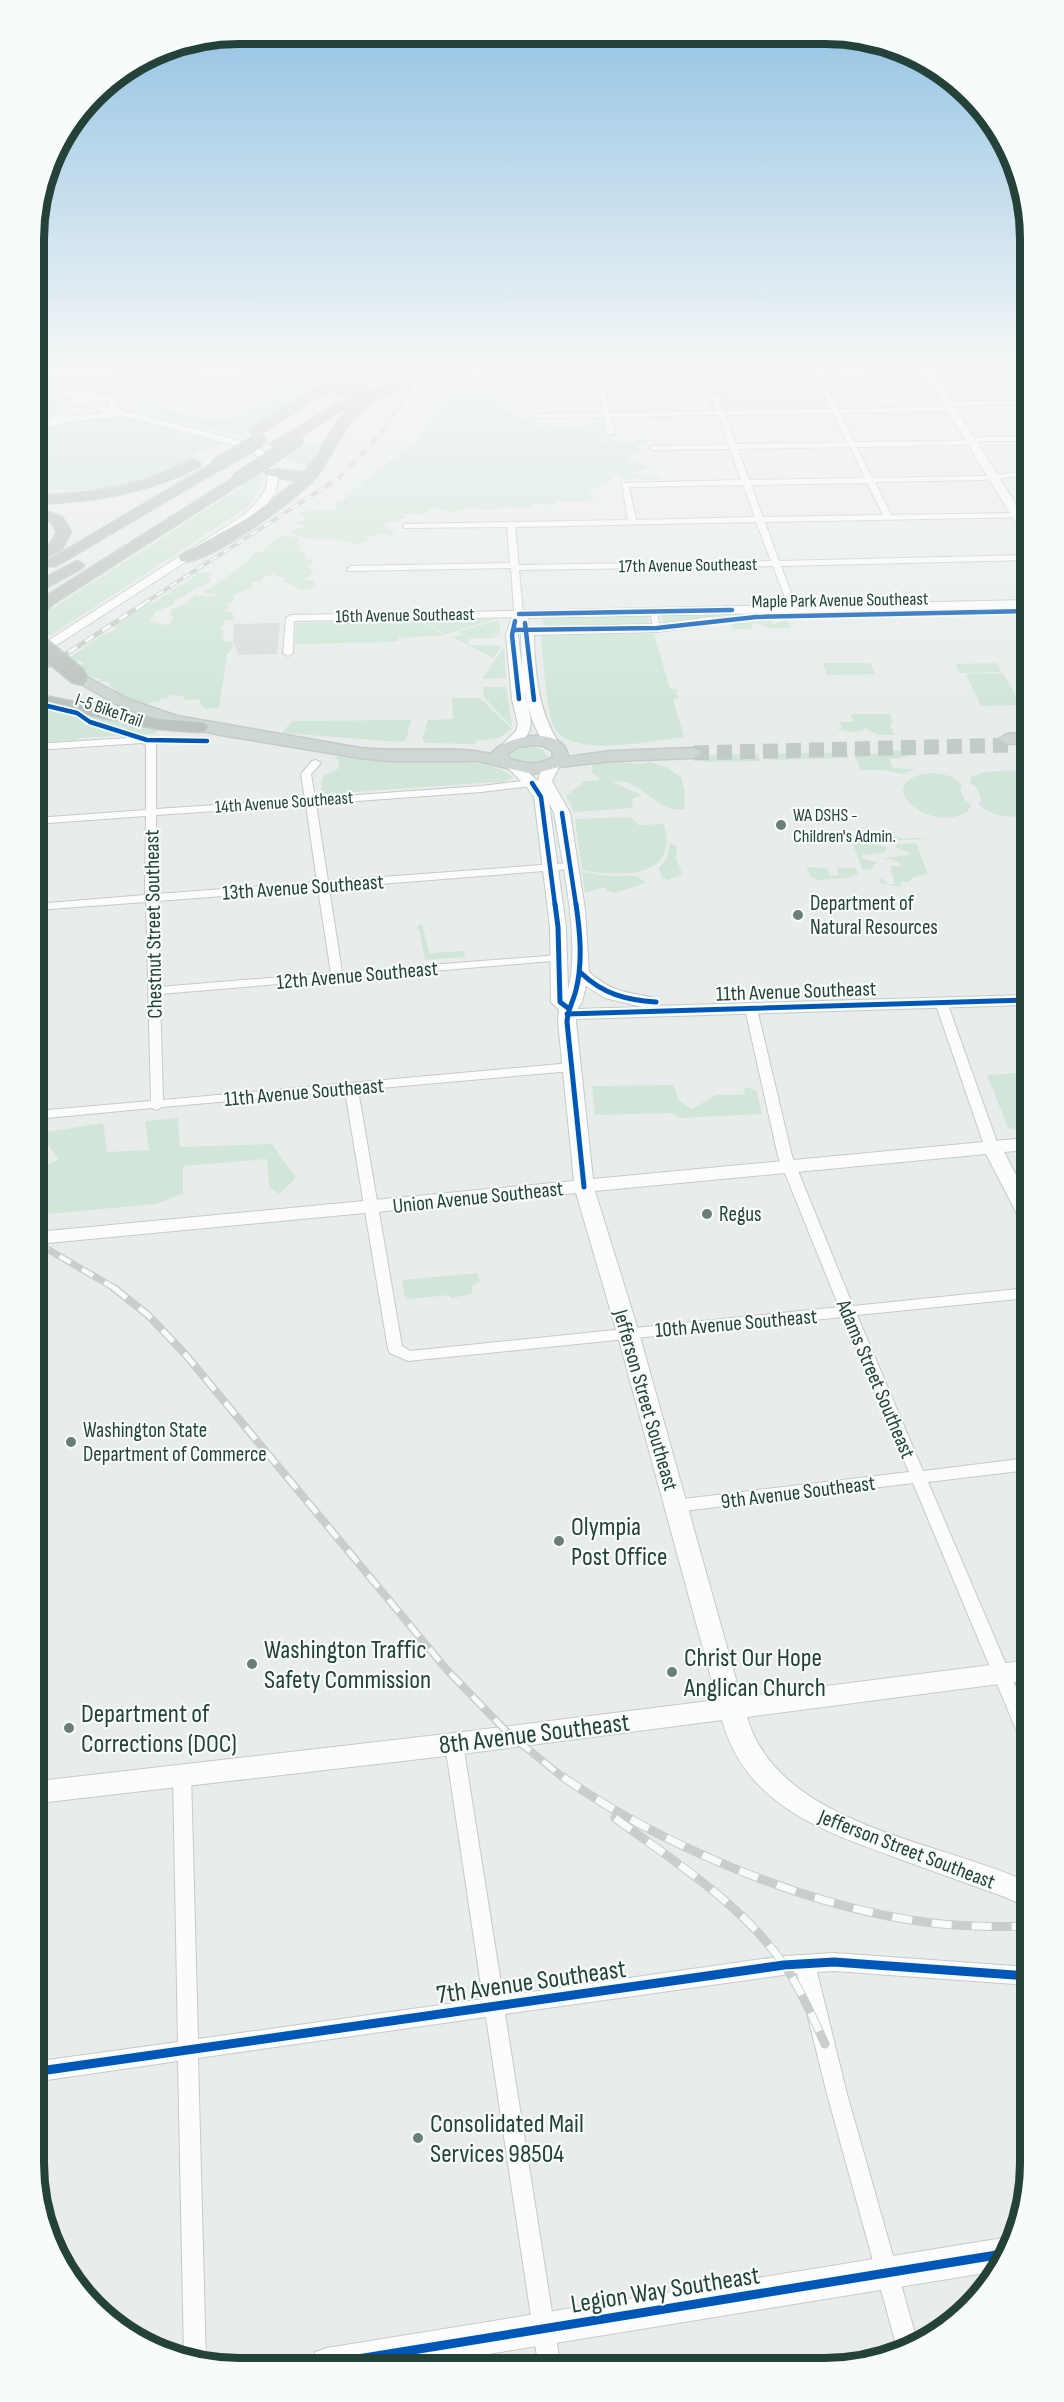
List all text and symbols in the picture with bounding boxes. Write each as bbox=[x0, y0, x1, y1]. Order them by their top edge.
street label: 17th Avenue Southeast bbox=[619, 554, 758, 577]
street label: Maple Park Avenue Southeast bbox=[752, 588, 929, 613]
street label: 16th Avenue Southeast bbox=[335, 604, 475, 627]
street label: I-5 BikeTrail bbox=[72, 689, 145, 732]
street label: 14th Avenue Southeast bbox=[214, 787, 354, 818]
place label: WA DSHS - Children's Admin. bbox=[793, 805, 896, 847]
marker: WA DSHS - Children's Admin. bbox=[774, 818, 788, 832]
street label: Chestnut Street Southeast bbox=[139, 829, 168, 1019]
street label: 13th Avenue Southeast bbox=[221, 869, 385, 906]
place label: Department of Natural Resources bbox=[810, 891, 938, 940]
marker: Department of Natural Resources bbox=[791, 908, 805, 922]
street label: 12th Avenue Southeast bbox=[275, 956, 439, 995]
street label: 11th Avenue Southeast bbox=[715, 976, 877, 1007]
street label: 11th Avenue Southeast bbox=[223, 1073, 385, 1112]
street label: Union Avenue Southeast bbox=[392, 1176, 565, 1219]
place label: Regus bbox=[719, 1202, 762, 1227]
marker: Regus bbox=[700, 1207, 714, 1221]
street label: Adams Street Southeast bbox=[830, 1295, 920, 1462]
street label: 10th Avenue Southeast bbox=[654, 1304, 818, 1343]
street label: Jefferson Street Southeast bbox=[607, 1306, 683, 1493]
place label: Washington State Department of Commerce bbox=[83, 1418, 267, 1467]
marker: Washington State Department of Commerce bbox=[64, 1435, 78, 1449]
street label: 9th Avenue Southeast bbox=[720, 1471, 877, 1514]
place label: Olympia Post Office bbox=[571, 1512, 667, 1573]
marker: Olympia Post Office bbox=[552, 1534, 566, 1548]
place label: Washington Traffic Safety Commission bbox=[264, 1635, 431, 1696]
place label: Christ Our Hope Anglican Church bbox=[683, 1643, 826, 1704]
marker: Washington Traffic Safety Commission bbox=[245, 1657, 259, 1671]
marker: Christ Our Hope Anglican Church bbox=[665, 1665, 679, 1679]
place label: Department of Corrections (DOC) bbox=[81, 1699, 237, 1760]
street label: 8th Avenue Southeast bbox=[437, 1707, 631, 1762]
marker: Department of Corrections (DOC) bbox=[62, 1721, 76, 1735]
street label: Jefferson Street Southeast bbox=[814, 1804, 999, 1895]
street label: 7th Avenue Southeast bbox=[434, 1954, 628, 2011]
place label: Consolidated Mail Services 98504 bbox=[430, 2109, 584, 2170]
marker: Consolidated Mail Services 98504 bbox=[411, 2131, 425, 2145]
street label: Legion Way Southeast bbox=[569, 2260, 762, 2321]

